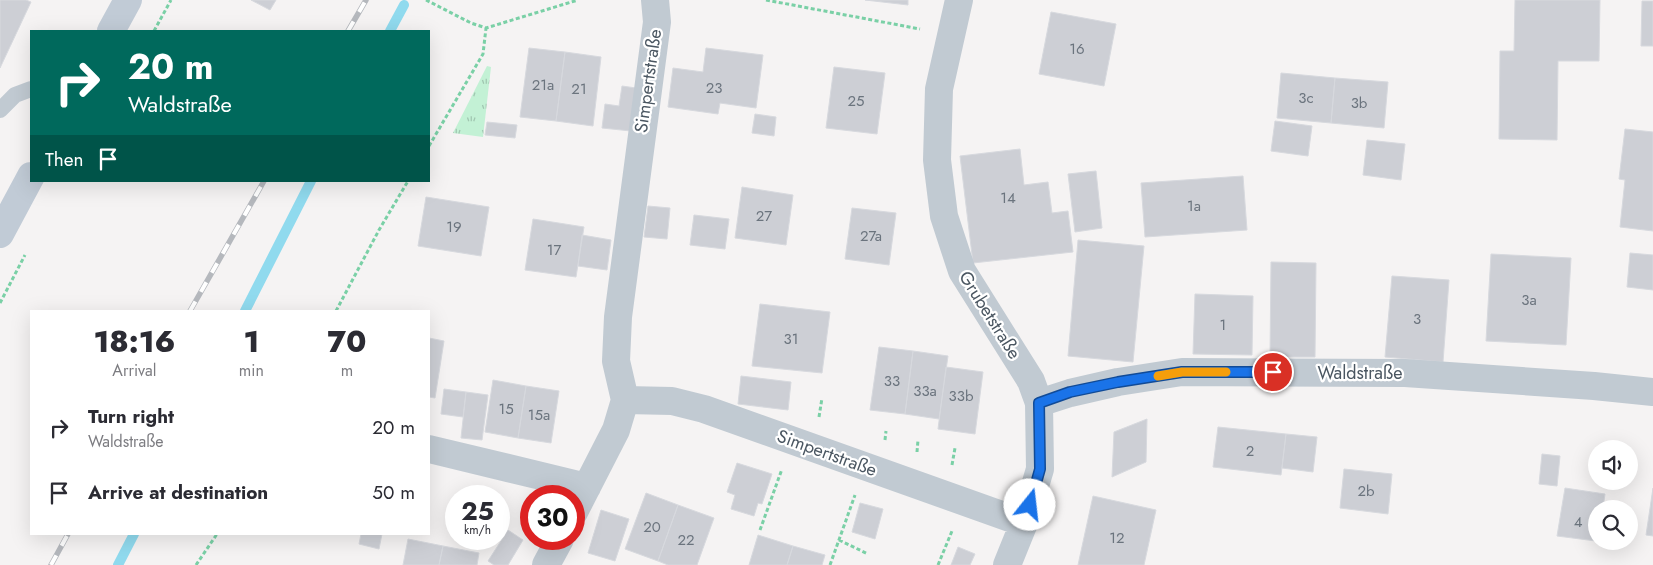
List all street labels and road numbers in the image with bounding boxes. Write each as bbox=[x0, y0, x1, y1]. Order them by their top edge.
street label: Simpertstraße bbox=[628, 27, 668, 135]
street label: Grubetstraße bbox=[953, 266, 1027, 364]
street label: Waldstraße bbox=[1318, 360, 1402, 386]
street label: Simpertstraße bbox=[773, 423, 881, 483]

